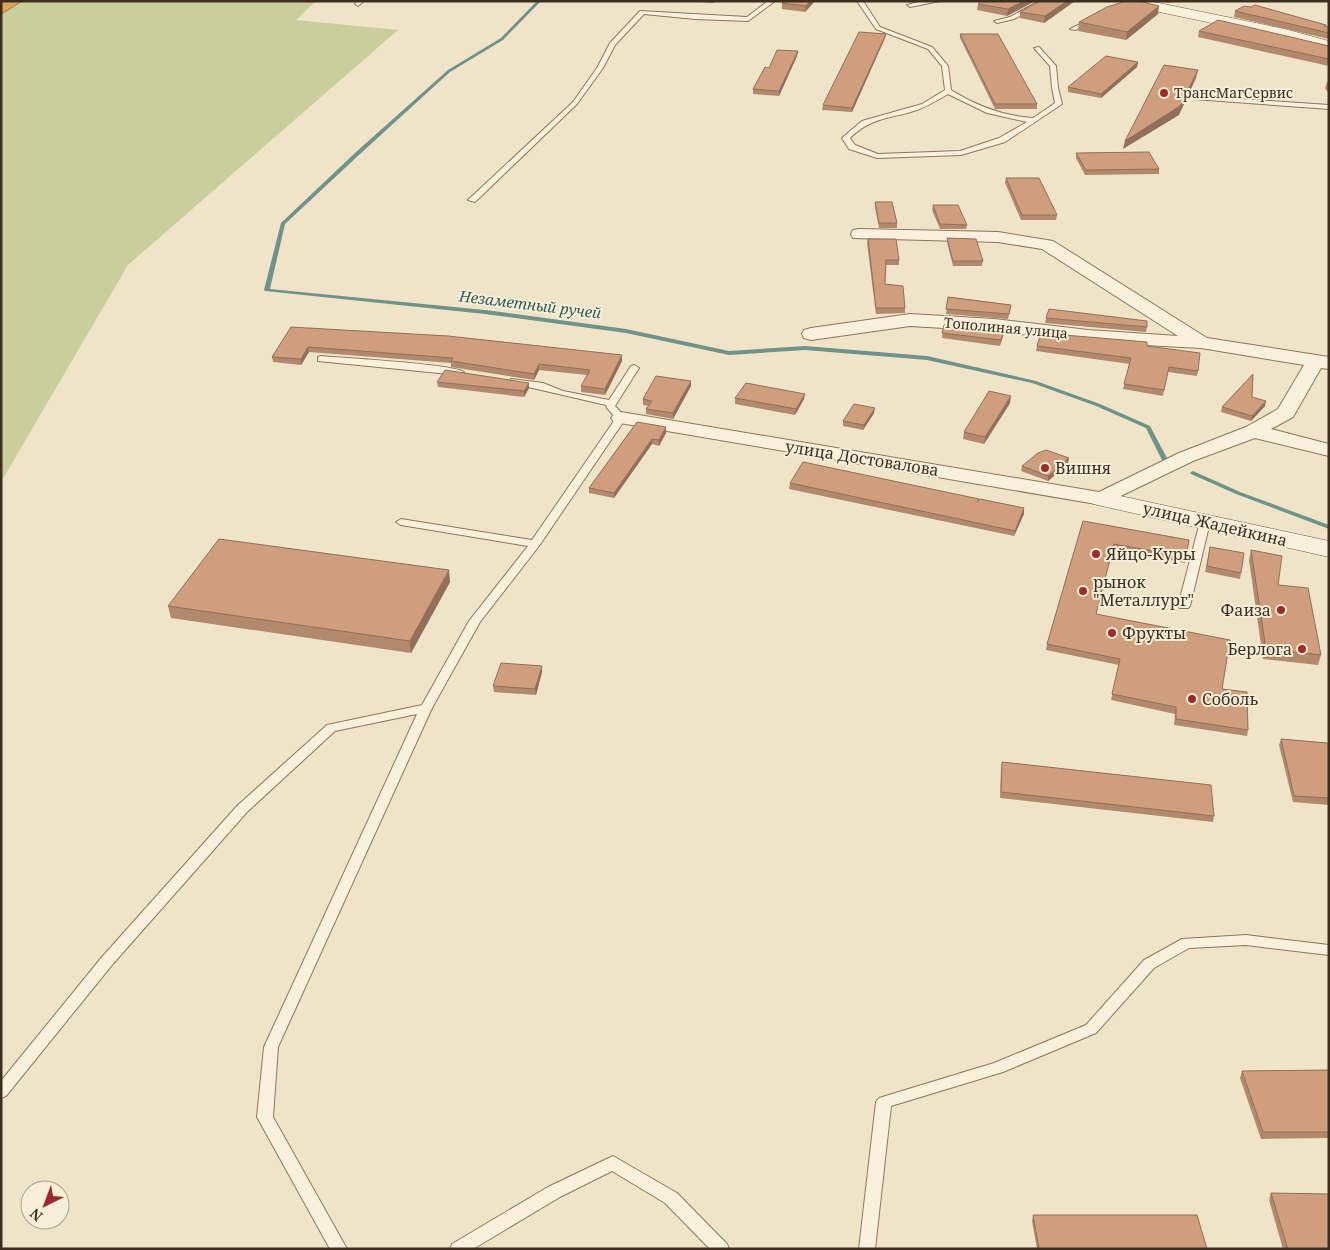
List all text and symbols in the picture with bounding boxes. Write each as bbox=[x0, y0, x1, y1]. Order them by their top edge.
place label: ТрансМагСервис bbox=[1174, 83, 1293, 102]
marker: ТрансМагСервис bbox=[1158, 87, 1170, 99]
water label: Незаметный ручей bbox=[457, 285, 602, 323]
street label: Тополиная улица bbox=[943, 313, 1069, 342]
street label: улица Достовалова bbox=[784, 435, 940, 481]
place label: Вишня bbox=[1055, 457, 1111, 479]
marker: Вишня bbox=[1039, 462, 1051, 474]
street label: улица Жадейкина bbox=[1141, 497, 1289, 551]
place label: Яйцо-Куры bbox=[1105, 543, 1196, 565]
marker: Яйцо-Куры bbox=[1090, 548, 1102, 560]
place label: рынок "Металлург" bbox=[1093, 571, 1194, 611]
marker: рынок "Металлург" bbox=[1077, 585, 1089, 597]
place label: Фаиза bbox=[1221, 599, 1271, 621]
marker: Фаиза bbox=[1275, 604, 1287, 616]
place label: Фрукты bbox=[1122, 622, 1186, 644]
marker: Фрукты bbox=[1106, 627, 1118, 639]
place label: Берлога bbox=[1227, 638, 1292, 660]
marker: Берлога bbox=[1296, 643, 1308, 655]
place label: Соболь bbox=[1202, 688, 1258, 710]
marker: Соболь bbox=[1186, 693, 1198, 705]
north arrow bbox=[20, 1180, 70, 1230]
text: N bbox=[26, 1204, 46, 1226]

